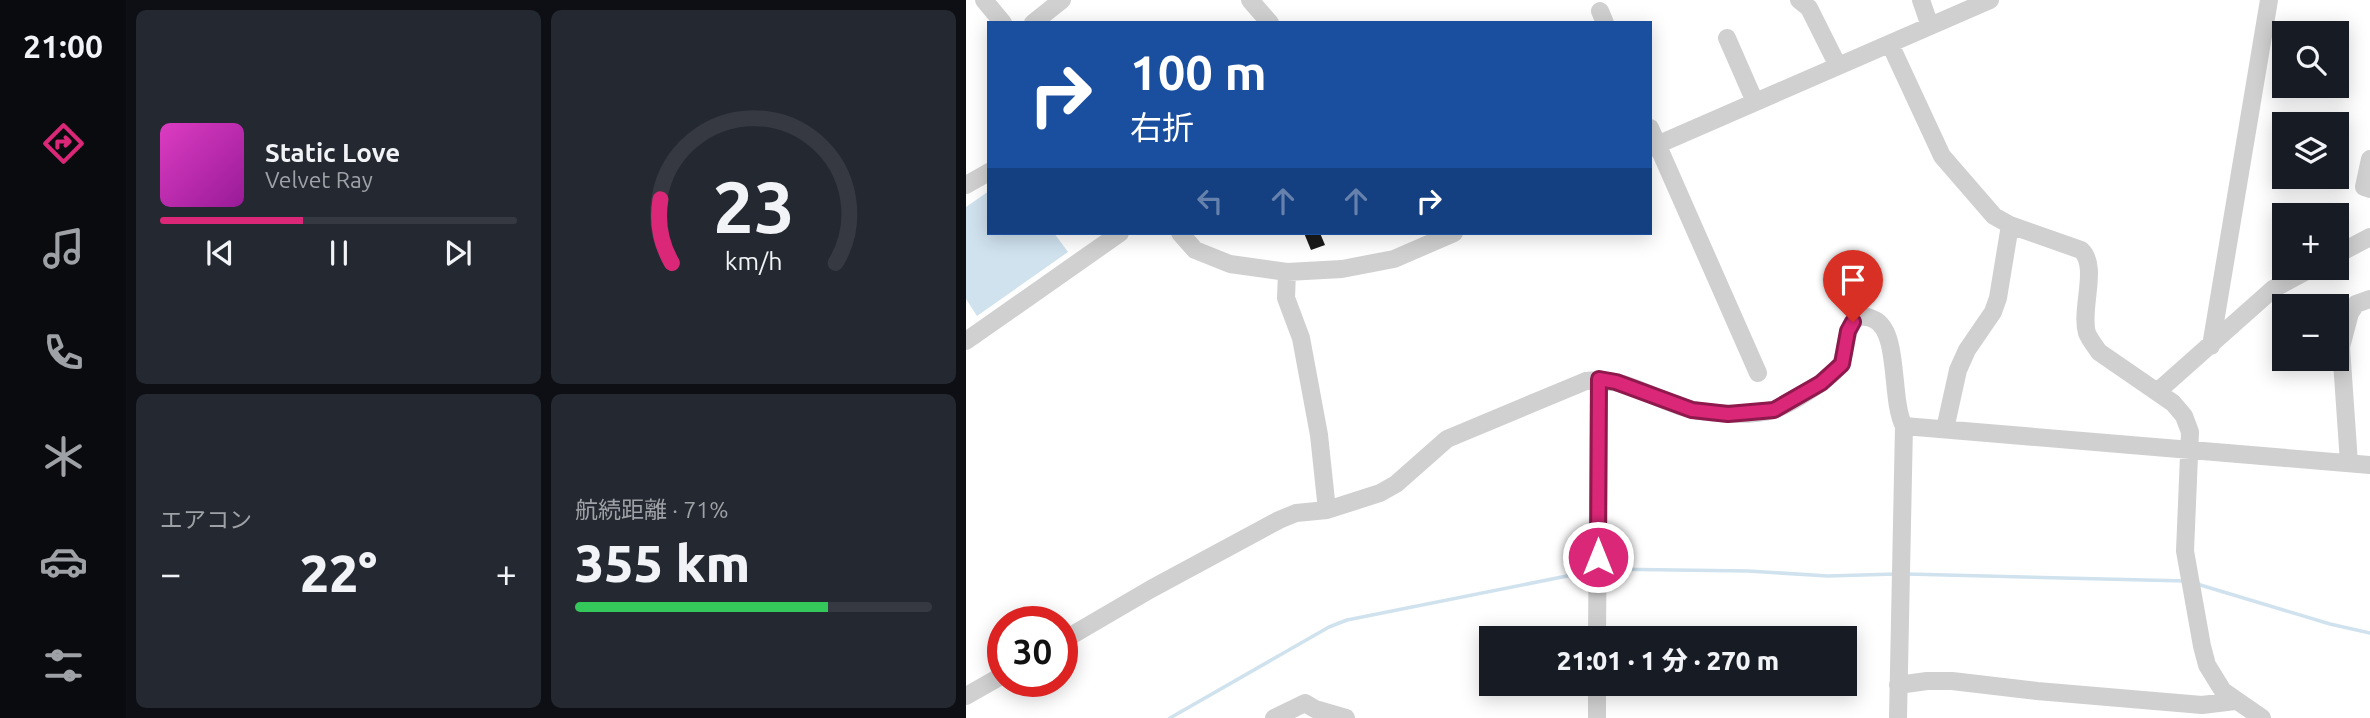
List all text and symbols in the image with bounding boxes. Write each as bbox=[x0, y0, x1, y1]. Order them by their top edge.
map controls bbox=[2272, 21, 2349, 371]
button: search bbox=[2272, 21, 2349, 98]
text: 21:00 bbox=[23, 28, 103, 64]
text: 100 m bbox=[1130, 44, 1267, 99]
icon: right bbox=[1015, 49, 1106, 140]
text: 右折 bbox=[1130, 109, 1194, 145]
button: layers bbox=[2272, 112, 2349, 189]
icon: directions bbox=[39, 119, 88, 168]
text: Static Love bbox=[265, 138, 400, 167]
text: 23 bbox=[712, 166, 795, 248]
text: Velvet Ray bbox=[265, 167, 373, 192]
icon: left bbox=[1191, 182, 1229, 220]
icon: ahead bbox=[1264, 182, 1302, 220]
icon: ahead bbox=[1337, 182, 1375, 220]
icon: right bbox=[1410, 182, 1448, 220]
button: + bbox=[2272, 203, 2349, 280]
icon: music bbox=[39, 224, 88, 273]
icon: previous bbox=[201, 234, 239, 272]
icon: pause bbox=[320, 234, 358, 272]
icon: next bbox=[439, 234, 477, 272]
text: km/h bbox=[725, 247, 782, 275]
pin bbox=[1823, 250, 1883, 322]
icon: arrive bbox=[1834, 261, 1872, 299]
button: − bbox=[2272, 294, 2349, 371]
icon: phone bbox=[39, 328, 88, 377]
icon: climate bbox=[39, 432, 88, 481]
text: 航続距離 · 71% bbox=[575, 497, 728, 522]
text: エアコン bbox=[160, 507, 252, 532]
position arrow bbox=[1561, 520, 1635, 594]
text: 355 km bbox=[575, 534, 750, 592]
icon: car bbox=[39, 537, 88, 586]
text: 22° bbox=[300, 544, 377, 602]
text: − bbox=[160, 552, 181, 594]
text: + bbox=[496, 552, 517, 594]
speed limit sign: 30 bbox=[987, 606, 1078, 697]
icon: filters bbox=[39, 641, 88, 690]
text: 21:01 · 1 分 · 270 m bbox=[1557, 646, 1779, 675]

